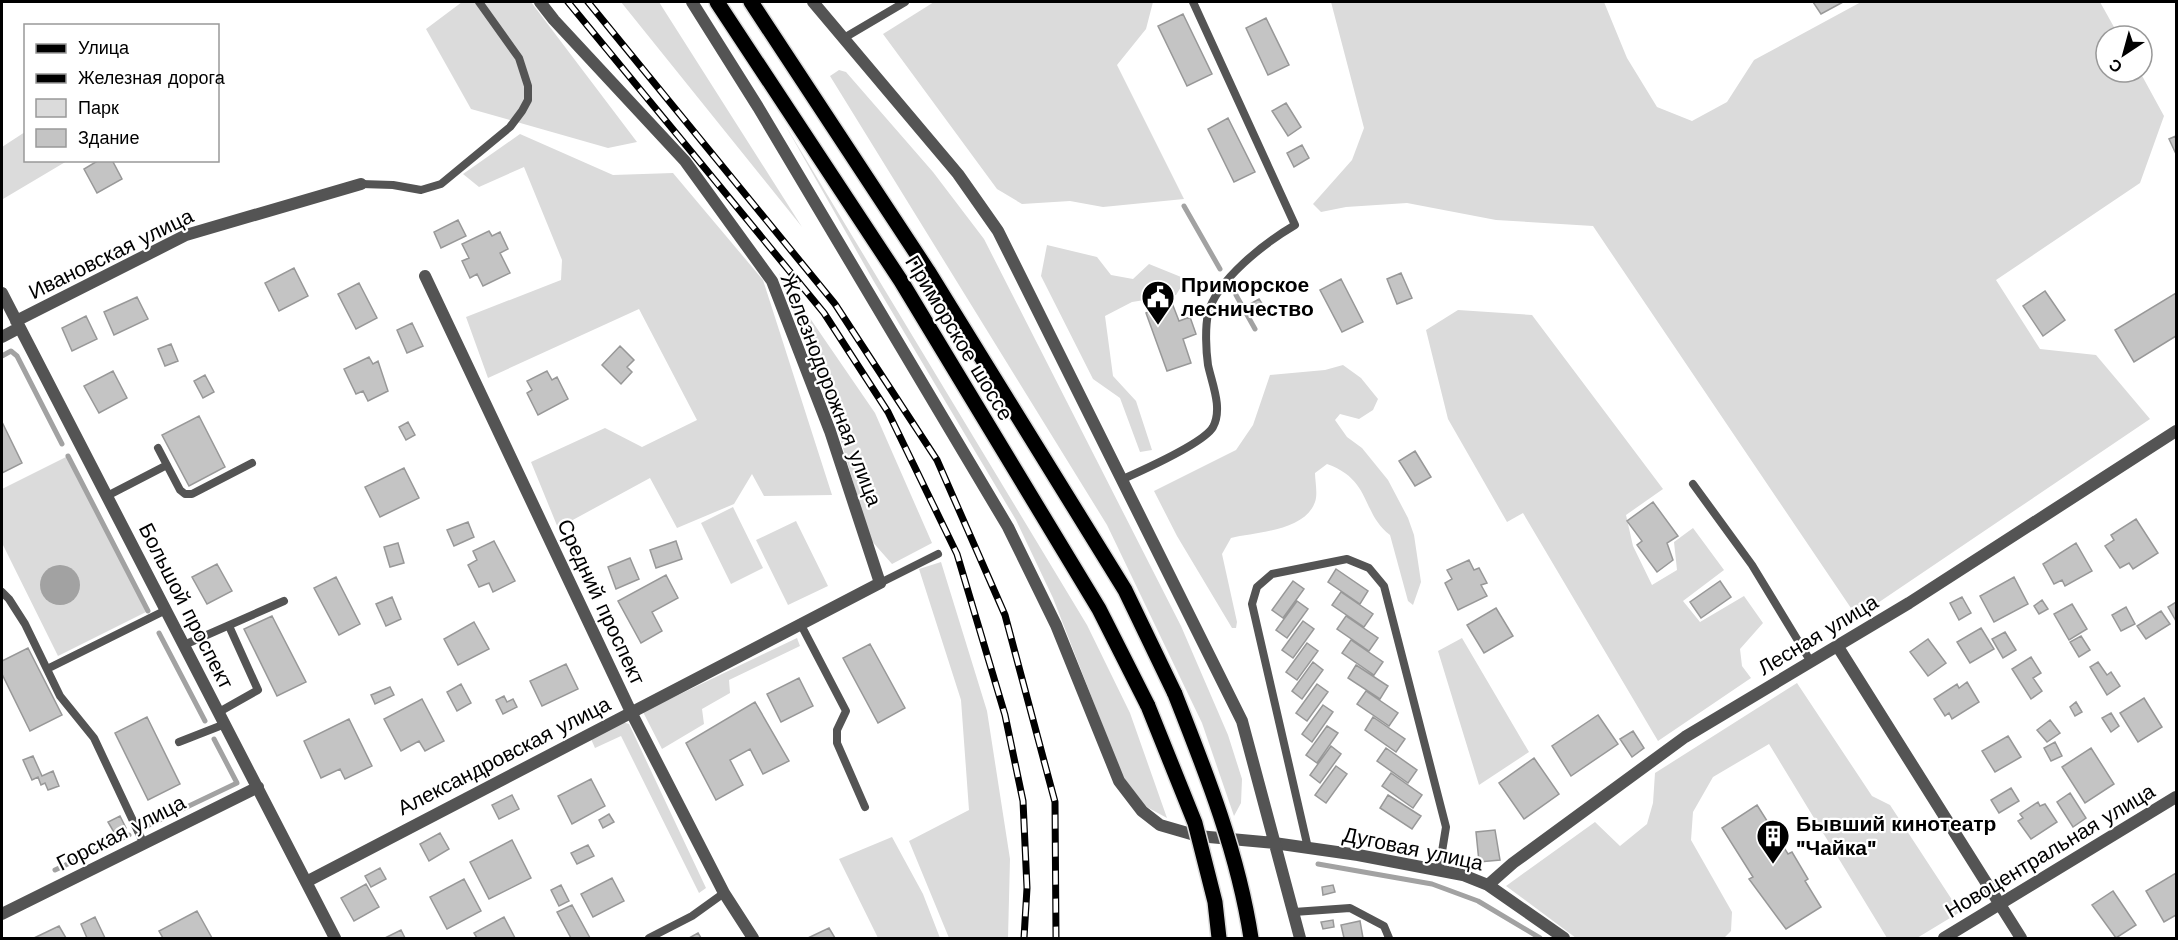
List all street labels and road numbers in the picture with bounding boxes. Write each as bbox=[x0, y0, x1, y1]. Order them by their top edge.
street label: Ивановская улица bbox=[24, 203, 197, 304]
street label: Приморское шоссе bbox=[900, 251, 1019, 425]
street label: Железнодорожная улица bbox=[776, 270, 887, 510]
street label: Средний проспект bbox=[552, 515, 651, 689]
street label: Большой проспект bbox=[134, 519, 239, 693]
street label: Лесная улица bbox=[1753, 589, 1883, 680]
street label: Александровская улица bbox=[393, 691, 615, 820]
street label: Новоцентральная улица bbox=[1940, 778, 2159, 923]
street label: Горская улица bbox=[52, 789, 190, 876]
street label: Дуговая улица bbox=[1341, 821, 1486, 876]

